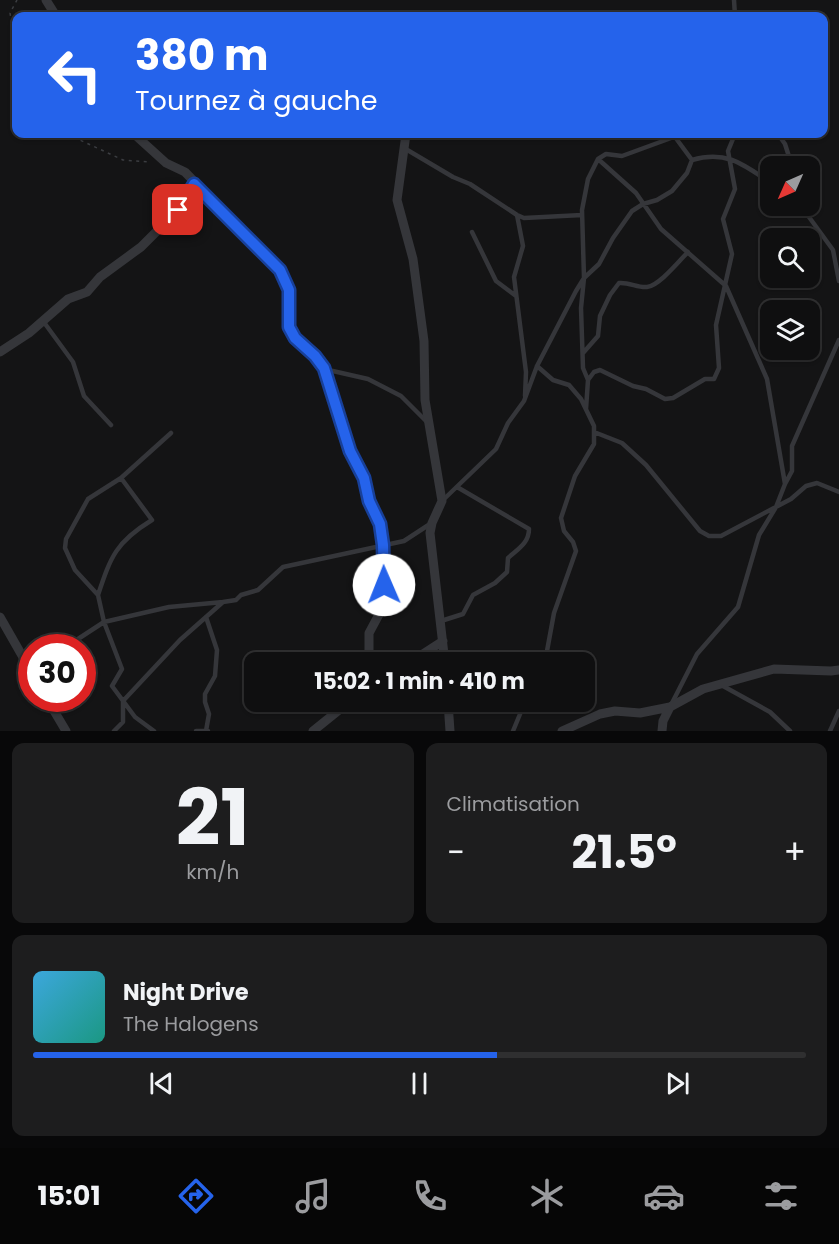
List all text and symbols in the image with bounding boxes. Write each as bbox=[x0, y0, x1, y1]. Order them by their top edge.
text: 380 m bbox=[135, 26, 268, 85]
icon: left bbox=[36, 36, 114, 114]
text: Tournez à gauche bbox=[135, 82, 377, 119]
north arrow bbox=[760, 156, 820, 216]
map controls bbox=[760, 156, 820, 360]
pin bbox=[152, 184, 203, 235]
icon: arrive bbox=[161, 193, 194, 226]
button: search bbox=[760, 228, 820, 288]
button: layers bbox=[760, 300, 820, 360]
position arrow bbox=[352, 553, 416, 617]
speed limit sign: 30 bbox=[18, 634, 96, 712]
text: 15:02 · 1 min · 410 m bbox=[314, 666, 525, 697]
text: 21 bbox=[176, 763, 250, 872]
text: Climatisation bbox=[447, 790, 580, 818]
text: 21.5° bbox=[571, 821, 677, 884]
text: − bbox=[447, 829, 465, 876]
text: + bbox=[783, 829, 806, 876]
text: km/h bbox=[186, 858, 239, 886]
text: Night Drive bbox=[123, 977, 249, 1008]
text: The Halogens bbox=[123, 1010, 259, 1038]
icon: previous bbox=[145, 1067, 178, 1100]
icon: pause bbox=[403, 1067, 436, 1100]
icon: next bbox=[661, 1067, 694, 1100]
icon: directions bbox=[175, 1175, 217, 1217]
icon: music bbox=[292, 1175, 334, 1217]
icon: phone bbox=[409, 1175, 451, 1217]
icon: climate bbox=[526, 1175, 568, 1217]
icon: car bbox=[643, 1175, 685, 1217]
icon: filters bbox=[760, 1175, 802, 1217]
text: 15:01 bbox=[37, 1177, 101, 1214]

